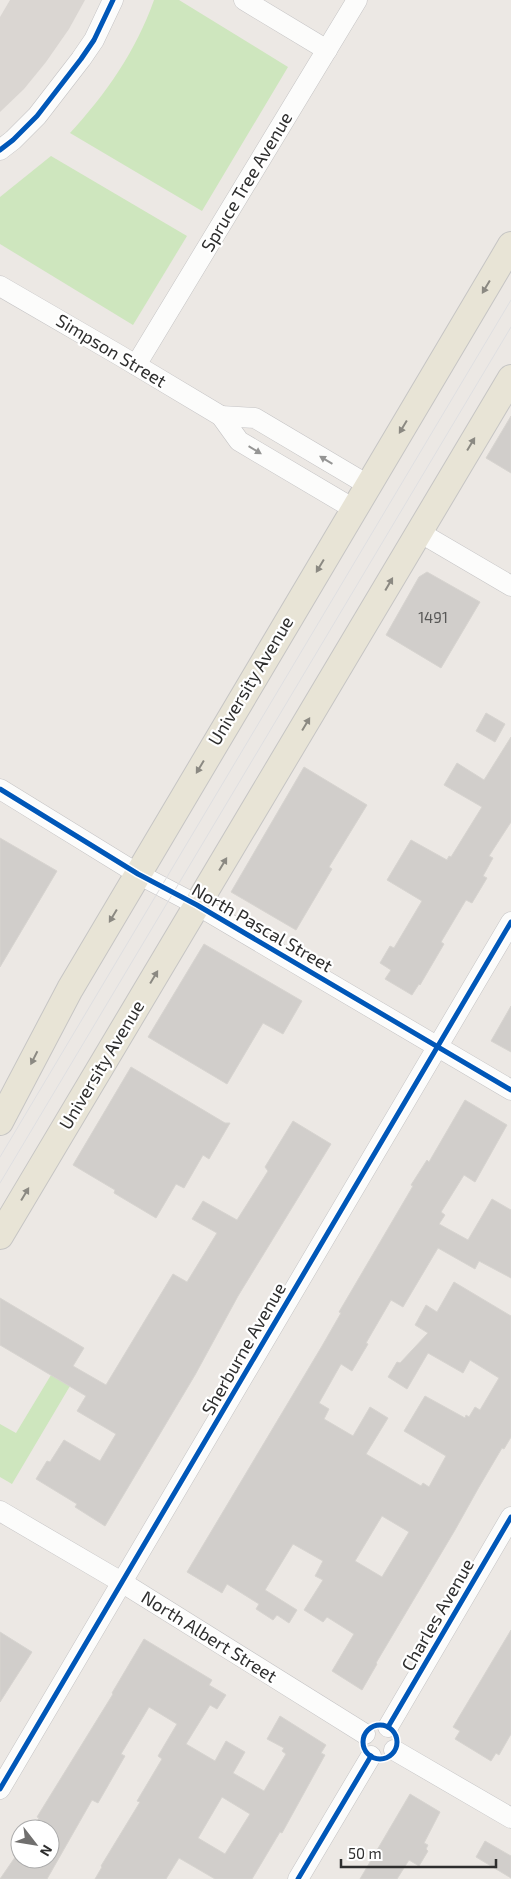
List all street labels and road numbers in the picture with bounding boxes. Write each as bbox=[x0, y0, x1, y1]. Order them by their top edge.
street label: Spruce Tree Avenue bbox=[196, 108, 297, 255]
street label: Simpson Street bbox=[52, 309, 171, 392]
street label: University Avenue bbox=[203, 612, 297, 749]
street label: North Pascal Street bbox=[188, 878, 337, 976]
street label: University Avenue bbox=[54, 996, 148, 1133]
street label: Sherburne Avenue bbox=[196, 1278, 290, 1419]
street label: Charles Avenue bbox=[396, 1554, 478, 1675]
street label: North Albert Street bbox=[138, 1586, 281, 1687]

